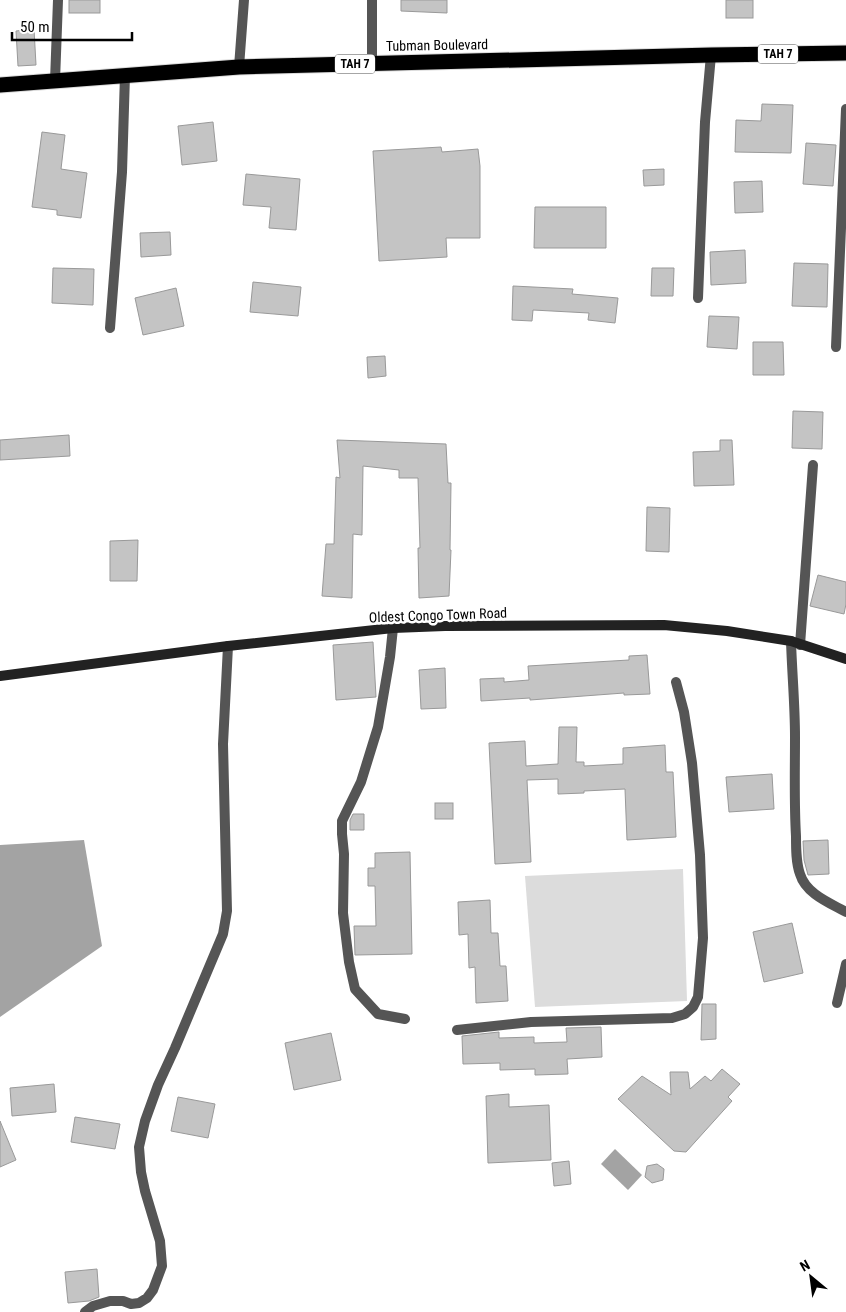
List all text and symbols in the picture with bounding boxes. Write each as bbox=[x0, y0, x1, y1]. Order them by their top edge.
scale bar bbox=[12, 10, 132, 42]
text: 50 m bbox=[20, 18, 50, 36]
street label: Tubman Boulevard bbox=[386, 36, 488, 54]
road number: TAH 7 bbox=[758, 44, 798, 64]
road number: TAH 7 bbox=[335, 54, 375, 74]
street label: Oldest Congo Town Road bbox=[369, 605, 507, 625]
north arrow bbox=[786, 1252, 836, 1302]
text: N bbox=[797, 1257, 812, 1275]

